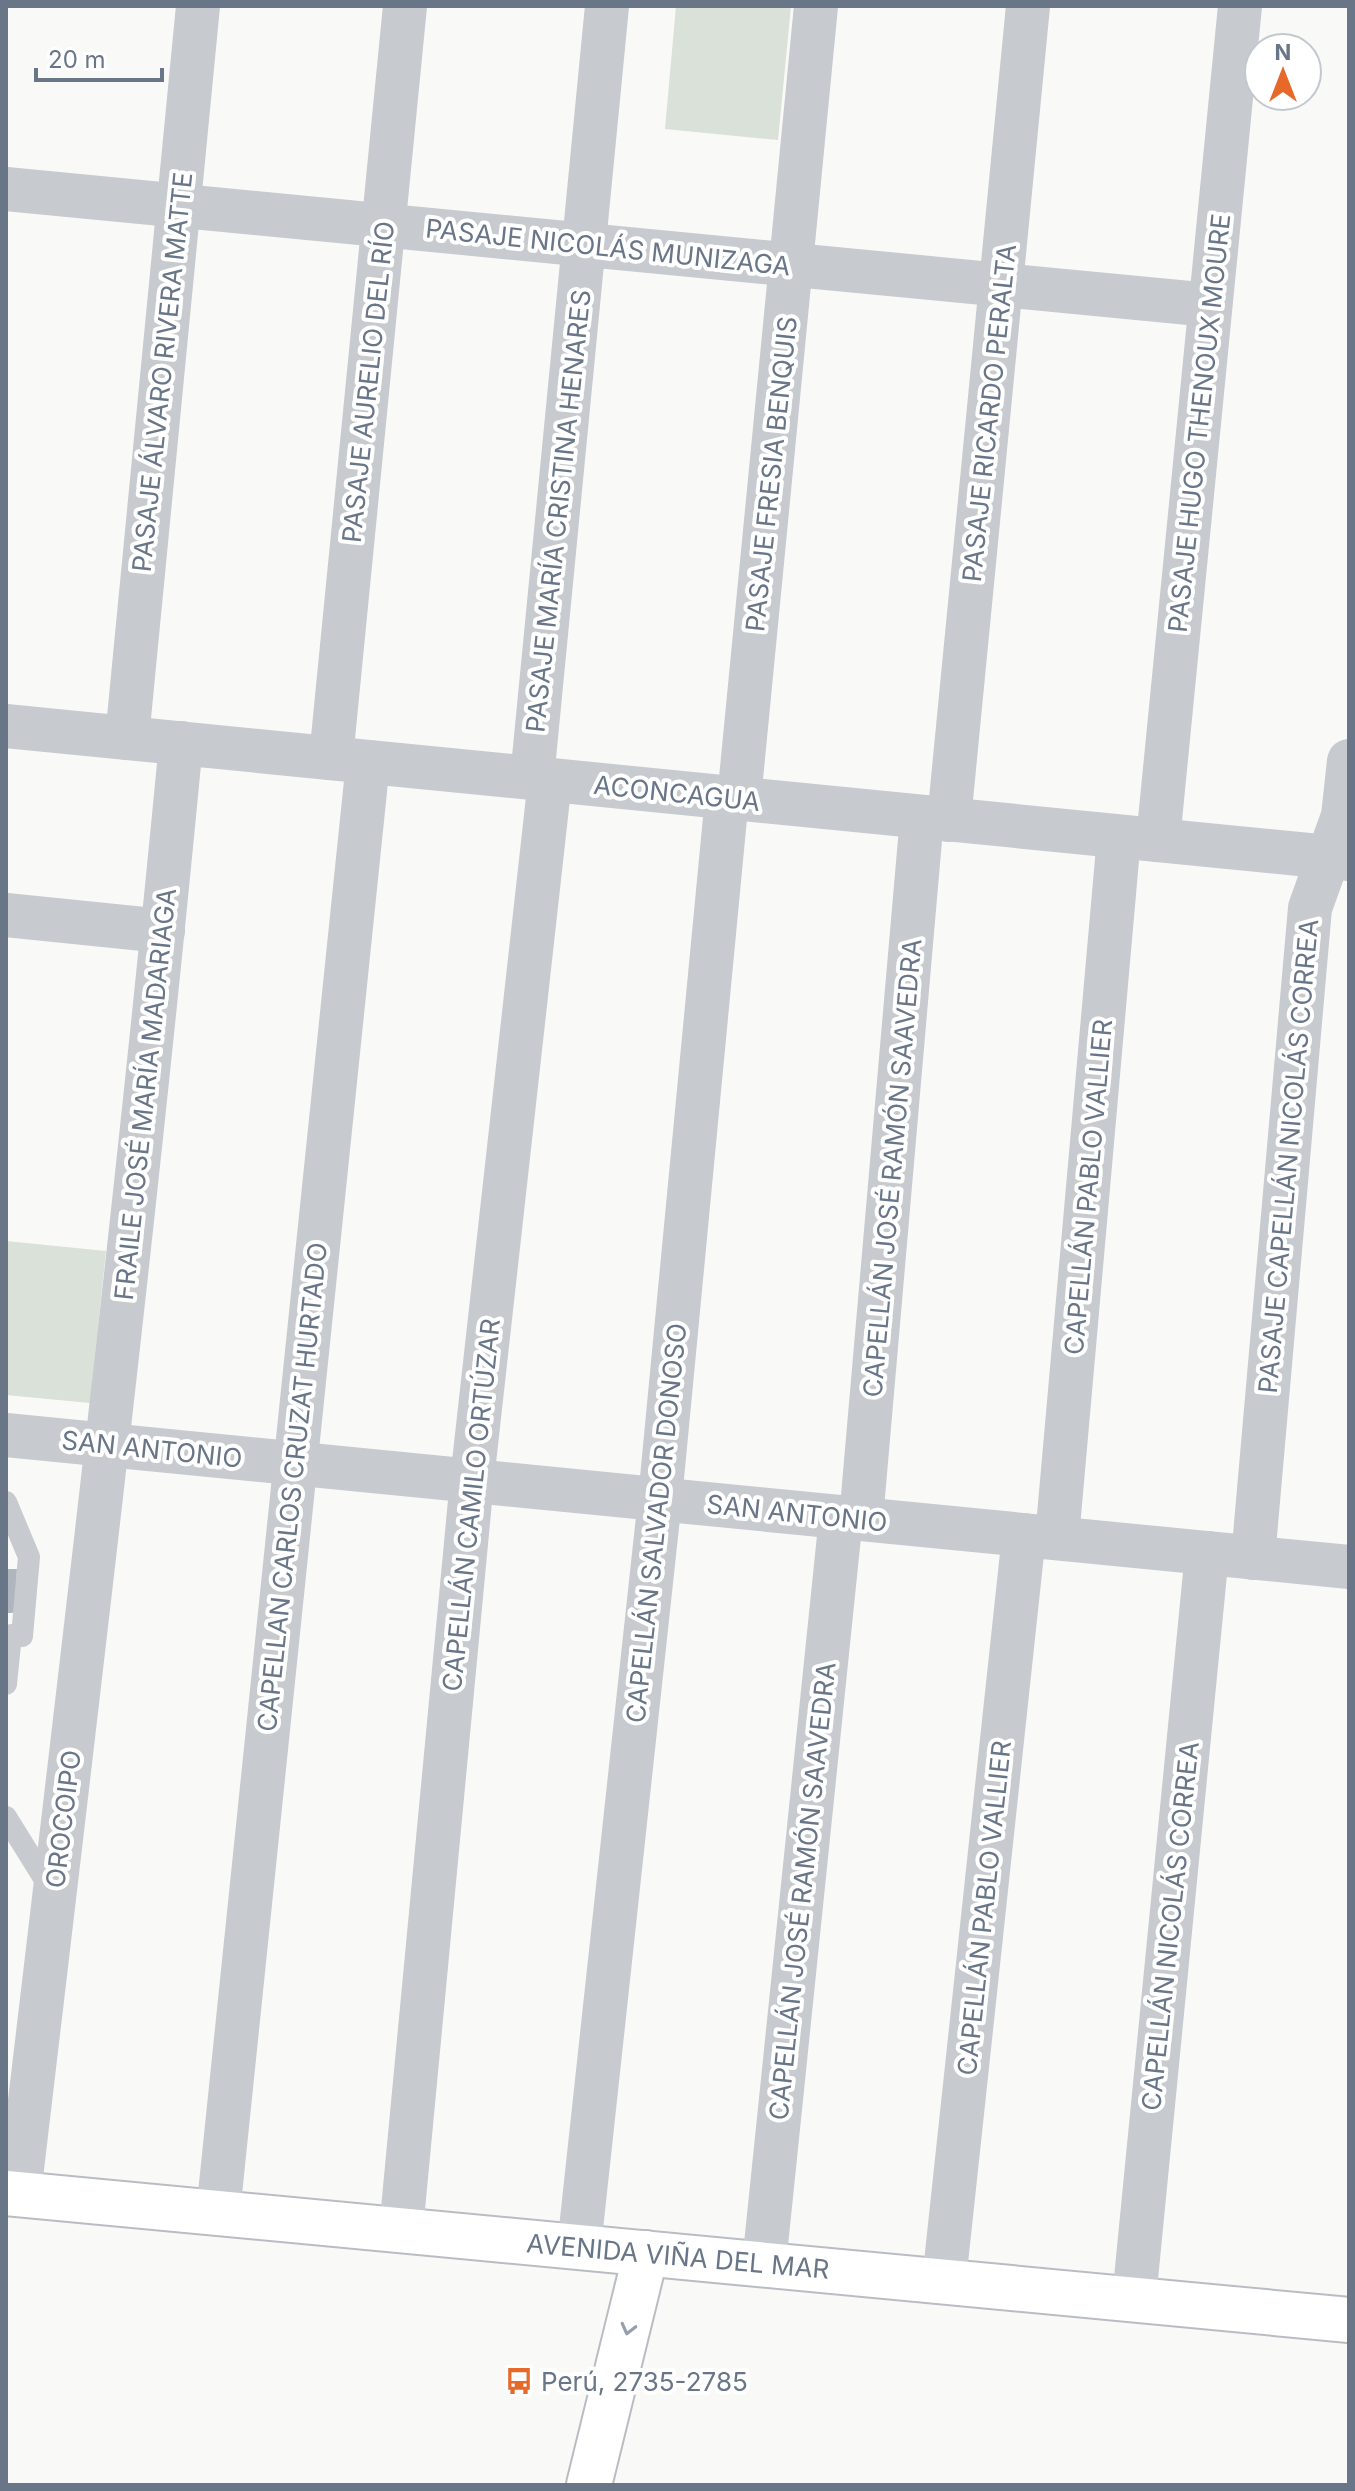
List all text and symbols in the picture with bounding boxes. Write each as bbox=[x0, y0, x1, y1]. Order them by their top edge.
scale bar bbox=[36, 32, 162, 82]
north arrow bbox=[1243, 32, 1323, 112]
text: N bbox=[1275, 39, 1291, 65]
text: 20 m bbox=[48, 45, 106, 74]
street label: PASAJE ÁLVARO RIVERA MATTE bbox=[126, 171, 198, 573]
street label: PASAJE NICOLÁS MUNIZAGA bbox=[424, 212, 792, 282]
street label: PASAJE HUGO THENOUX MOURE bbox=[1162, 212, 1236, 634]
street label: PASAJE AURELIO DEL RÍO bbox=[336, 220, 400, 544]
street label: PASAJE RICARDO PERALTA bbox=[956, 243, 1022, 583]
street label: PASAJE MARÍA CRISTINA HENARES bbox=[519, 288, 597, 734]
street label: PASAJE FRESIA BENQUIS bbox=[739, 315, 803, 633]
street label: ACONCAGUA bbox=[592, 769, 762, 817]
street label: FRAILE JOSÉ MARÍA MADARIAGA bbox=[108, 886, 182, 1302]
street label: PASAJE CAPELLÁN NICOLÁS CORREA bbox=[1252, 918, 1324, 1394]
street label: CAPELLÁN JOSÉ RAMÓN SAAVEDRA bbox=[856, 937, 928, 1399]
street label: CAPELLÁN PABLO VALLIER bbox=[1058, 1018, 1118, 1356]
street label: CAPELLAN CARLOS CRUZAT HURTADO bbox=[251, 1241, 333, 1733]
street label: CAPELLÁN CAMILO ORTÚZAR bbox=[436, 1317, 506, 1693]
street label: CAPELLÁN SALVADOR DONOSO bbox=[620, 1322, 692, 1724]
street label: SAN ANTONIO bbox=[60, 1424, 244, 1474]
street label: SAN ANTONIO bbox=[705, 1488, 889, 1538]
street label: CAPELLÁN JOSÉ RAMÓN SAAVEDRA bbox=[763, 1660, 841, 2122]
street label: CAPELLÁN PABLO VALLIER bbox=[951, 1739, 1017, 2077]
street label: CAPELLÁN NICOLÁS CORREA bbox=[1135, 1740, 1205, 2112]
street label: OROCOIPO bbox=[39, 1748, 87, 1890]
street label: AVENIDA VIÑA DEL MAR bbox=[525, 2227, 831, 2285]
one-way arrow bbox=[620, 2321, 637, 2335]
bus stop icon: Perú, 2735-2785 bbox=[504, 2366, 534, 2396]
place label: Perú, 2735-2785 bbox=[541, 2366, 748, 2397]

